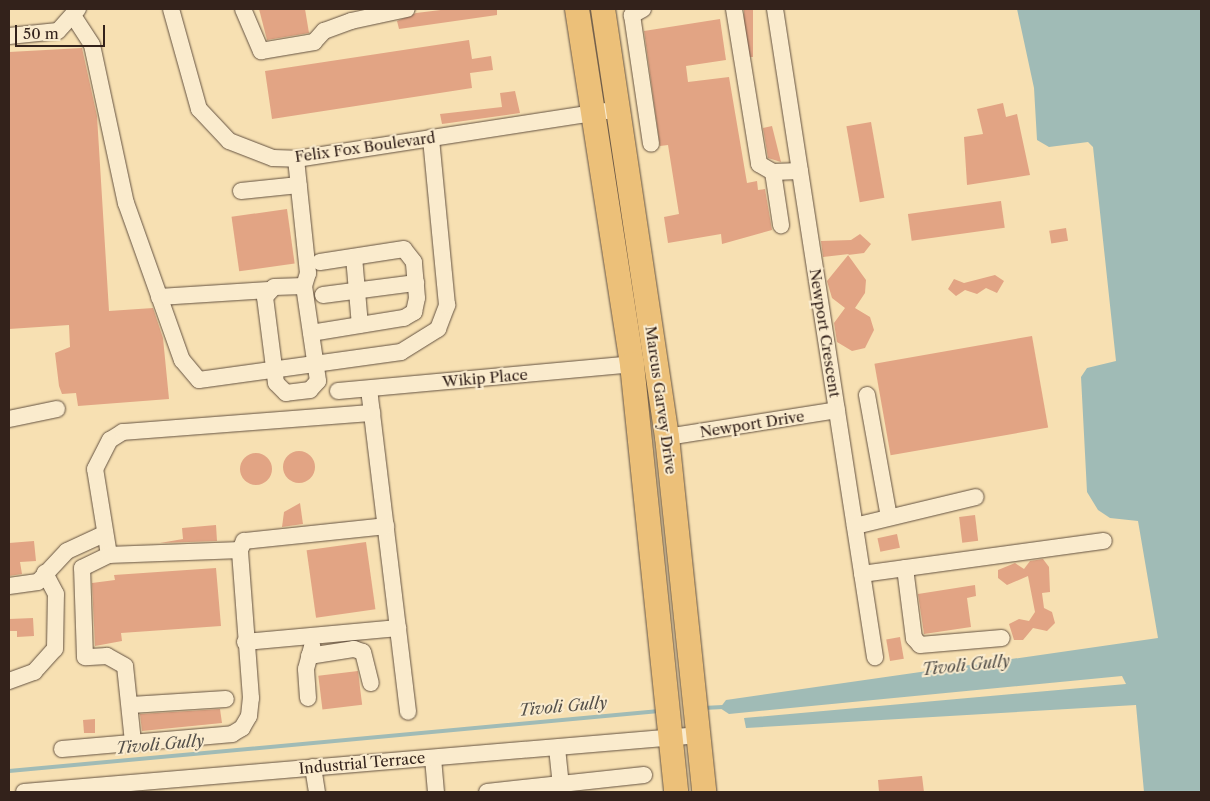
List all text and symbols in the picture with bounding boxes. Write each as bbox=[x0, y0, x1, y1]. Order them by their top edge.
scale bar bbox=[18, 15, 108, 47]
text: 50 m bbox=[23, 24, 59, 43]
street label: Felix Fox Boulevard bbox=[293, 128, 437, 166]
street label: Newport Crescent bbox=[806, 267, 844, 399]
street label: Marcus Garvey Drive bbox=[642, 324, 680, 476]
street label: Wikip Place bbox=[441, 365, 529, 391]
street label: Newport Drive bbox=[698, 407, 806, 441]
water label: Tivoli Gully bbox=[921, 651, 1011, 679]
water label: Tivoli Gully bbox=[518, 693, 608, 719]
water label: Tivoli Gully bbox=[115, 731, 205, 757]
street label: Industrial Terrace bbox=[298, 748, 426, 778]

